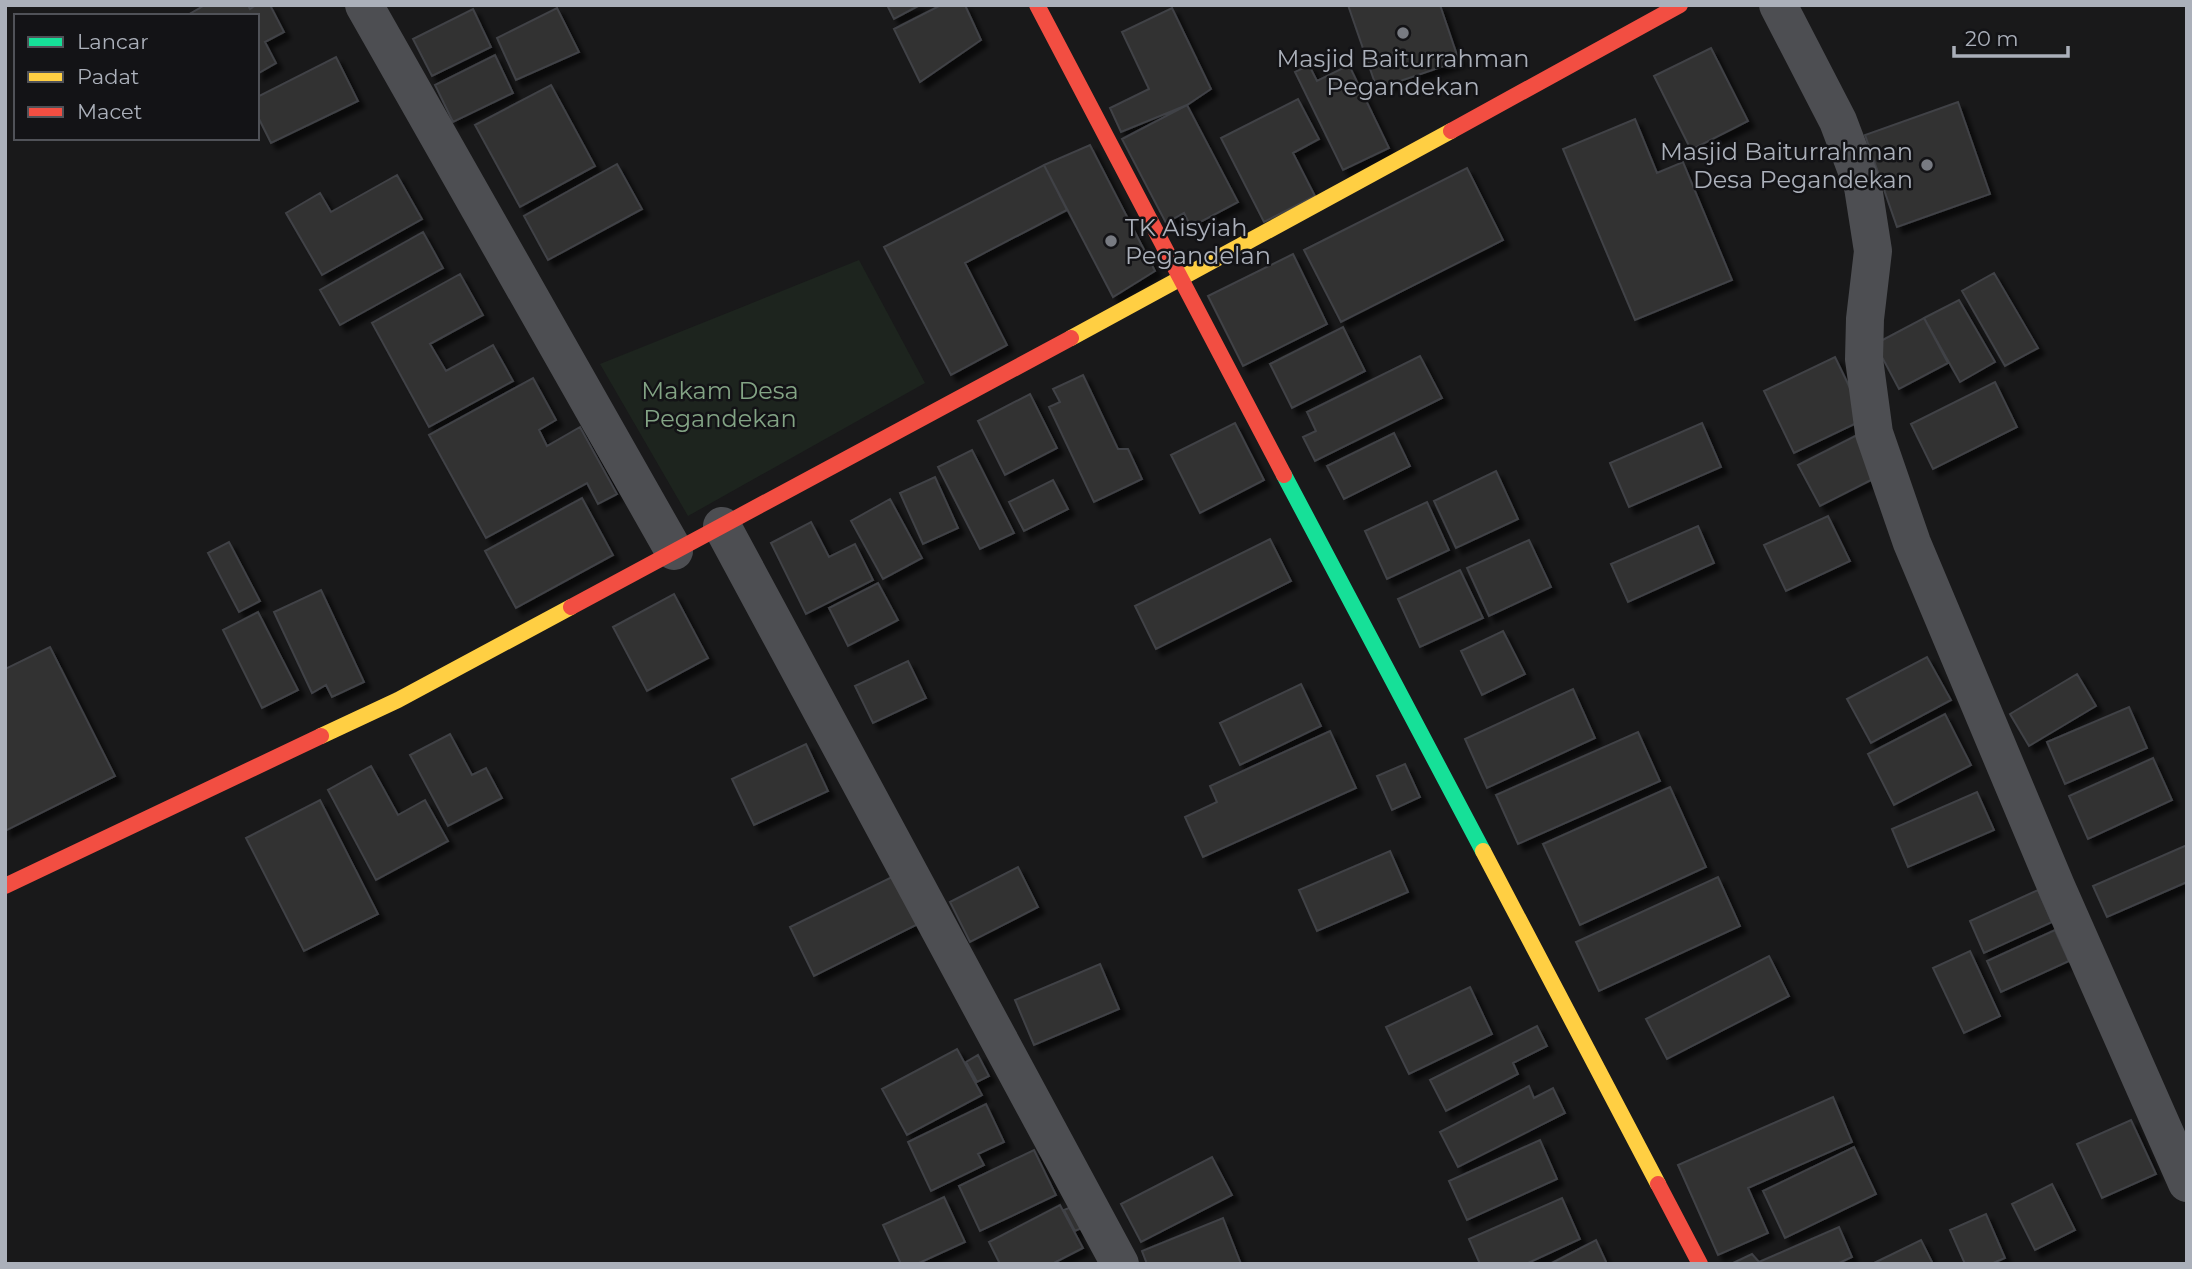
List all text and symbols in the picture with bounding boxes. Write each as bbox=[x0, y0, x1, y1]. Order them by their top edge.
legend bbox=[14, 14, 259, 140]
scale bar bbox=[1954, 14, 2068, 58]
marker: Masjid Baiturrahman Pegandekan bbox=[1395, 25, 1411, 41]
text: 20 m bbox=[1965, 26, 2019, 51]
text: Lancar bbox=[77, 29, 149, 54]
place label: Masjid Baiturrahman Pegandekan bbox=[1276, 44, 1530, 101]
text: Padat bbox=[77, 64, 139, 89]
text: Macet bbox=[77, 99, 142, 124]
place label: Masjid Baiturrahman Desa Pegandekan bbox=[1660, 137, 1913, 194]
marker: Masjid Baiturrahman Desa Pegandekan bbox=[1919, 157, 1935, 173]
place label: TK Aisyiah Pegandelan bbox=[1125, 213, 1271, 270]
marker: TK Aisyiah Pegandelan bbox=[1103, 233, 1119, 249]
park label: Makam Desa Pegandekan bbox=[641, 376, 799, 433]

